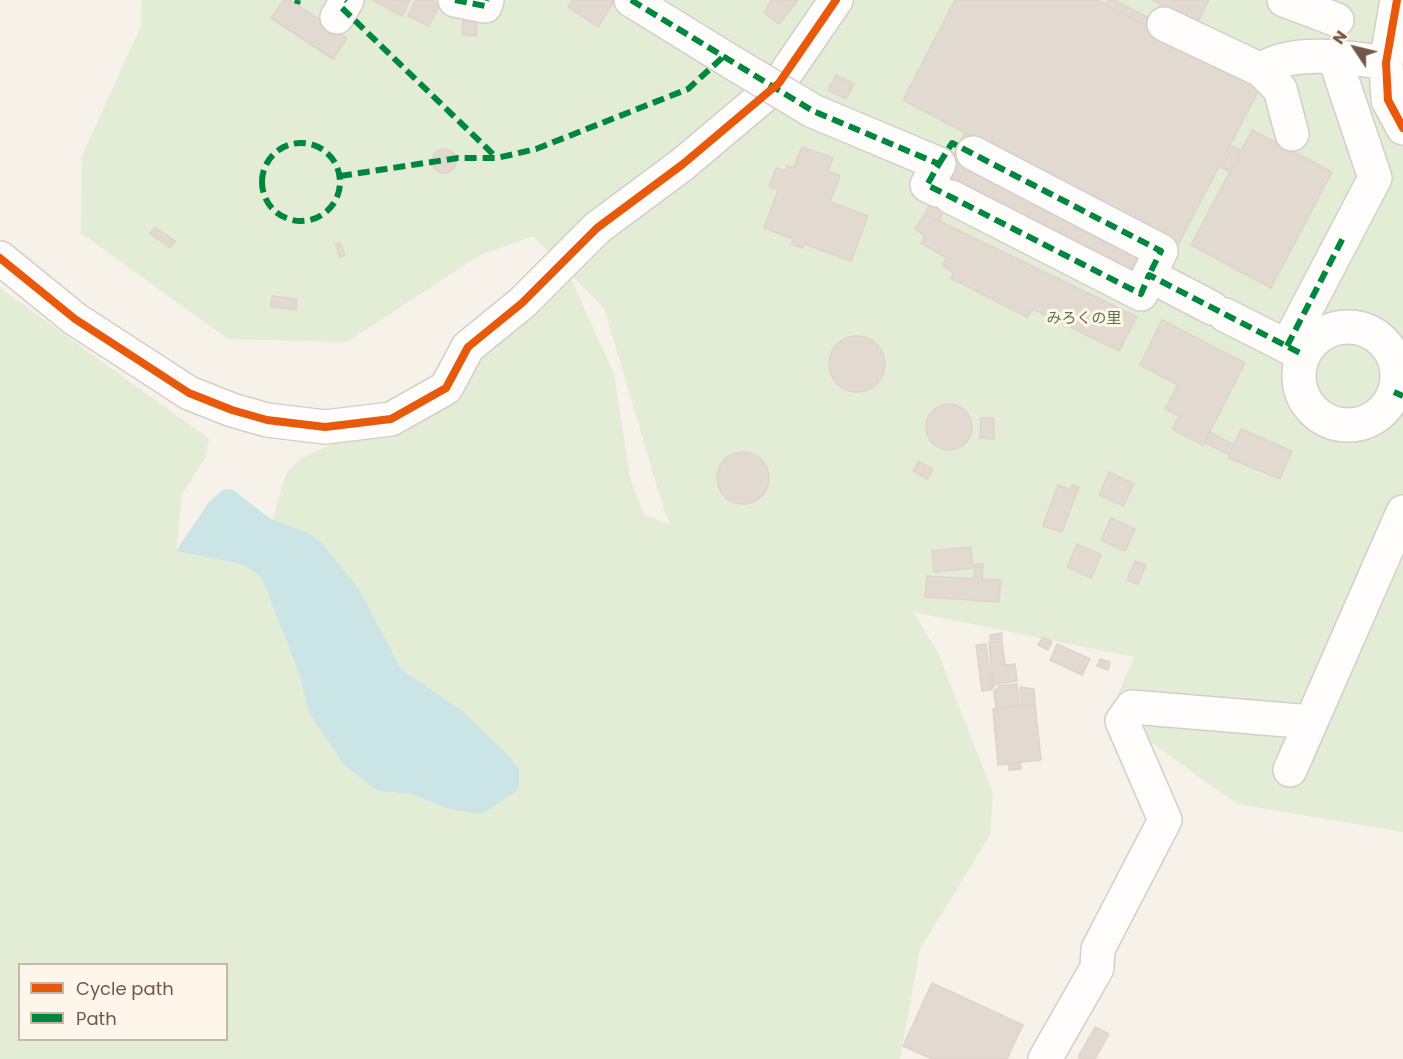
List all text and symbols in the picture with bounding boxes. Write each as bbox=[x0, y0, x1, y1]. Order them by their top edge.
north arrow bbox=[1325, 18, 1385, 78]
text: N bbox=[1327, 26, 1353, 49]
park label: みろくの里 bbox=[1047, 310, 1121, 328]
legend bbox=[18, 963, 228, 1041]
text: Cycle path bbox=[76, 976, 174, 1001]
text: Path bbox=[76, 1006, 117, 1031]

